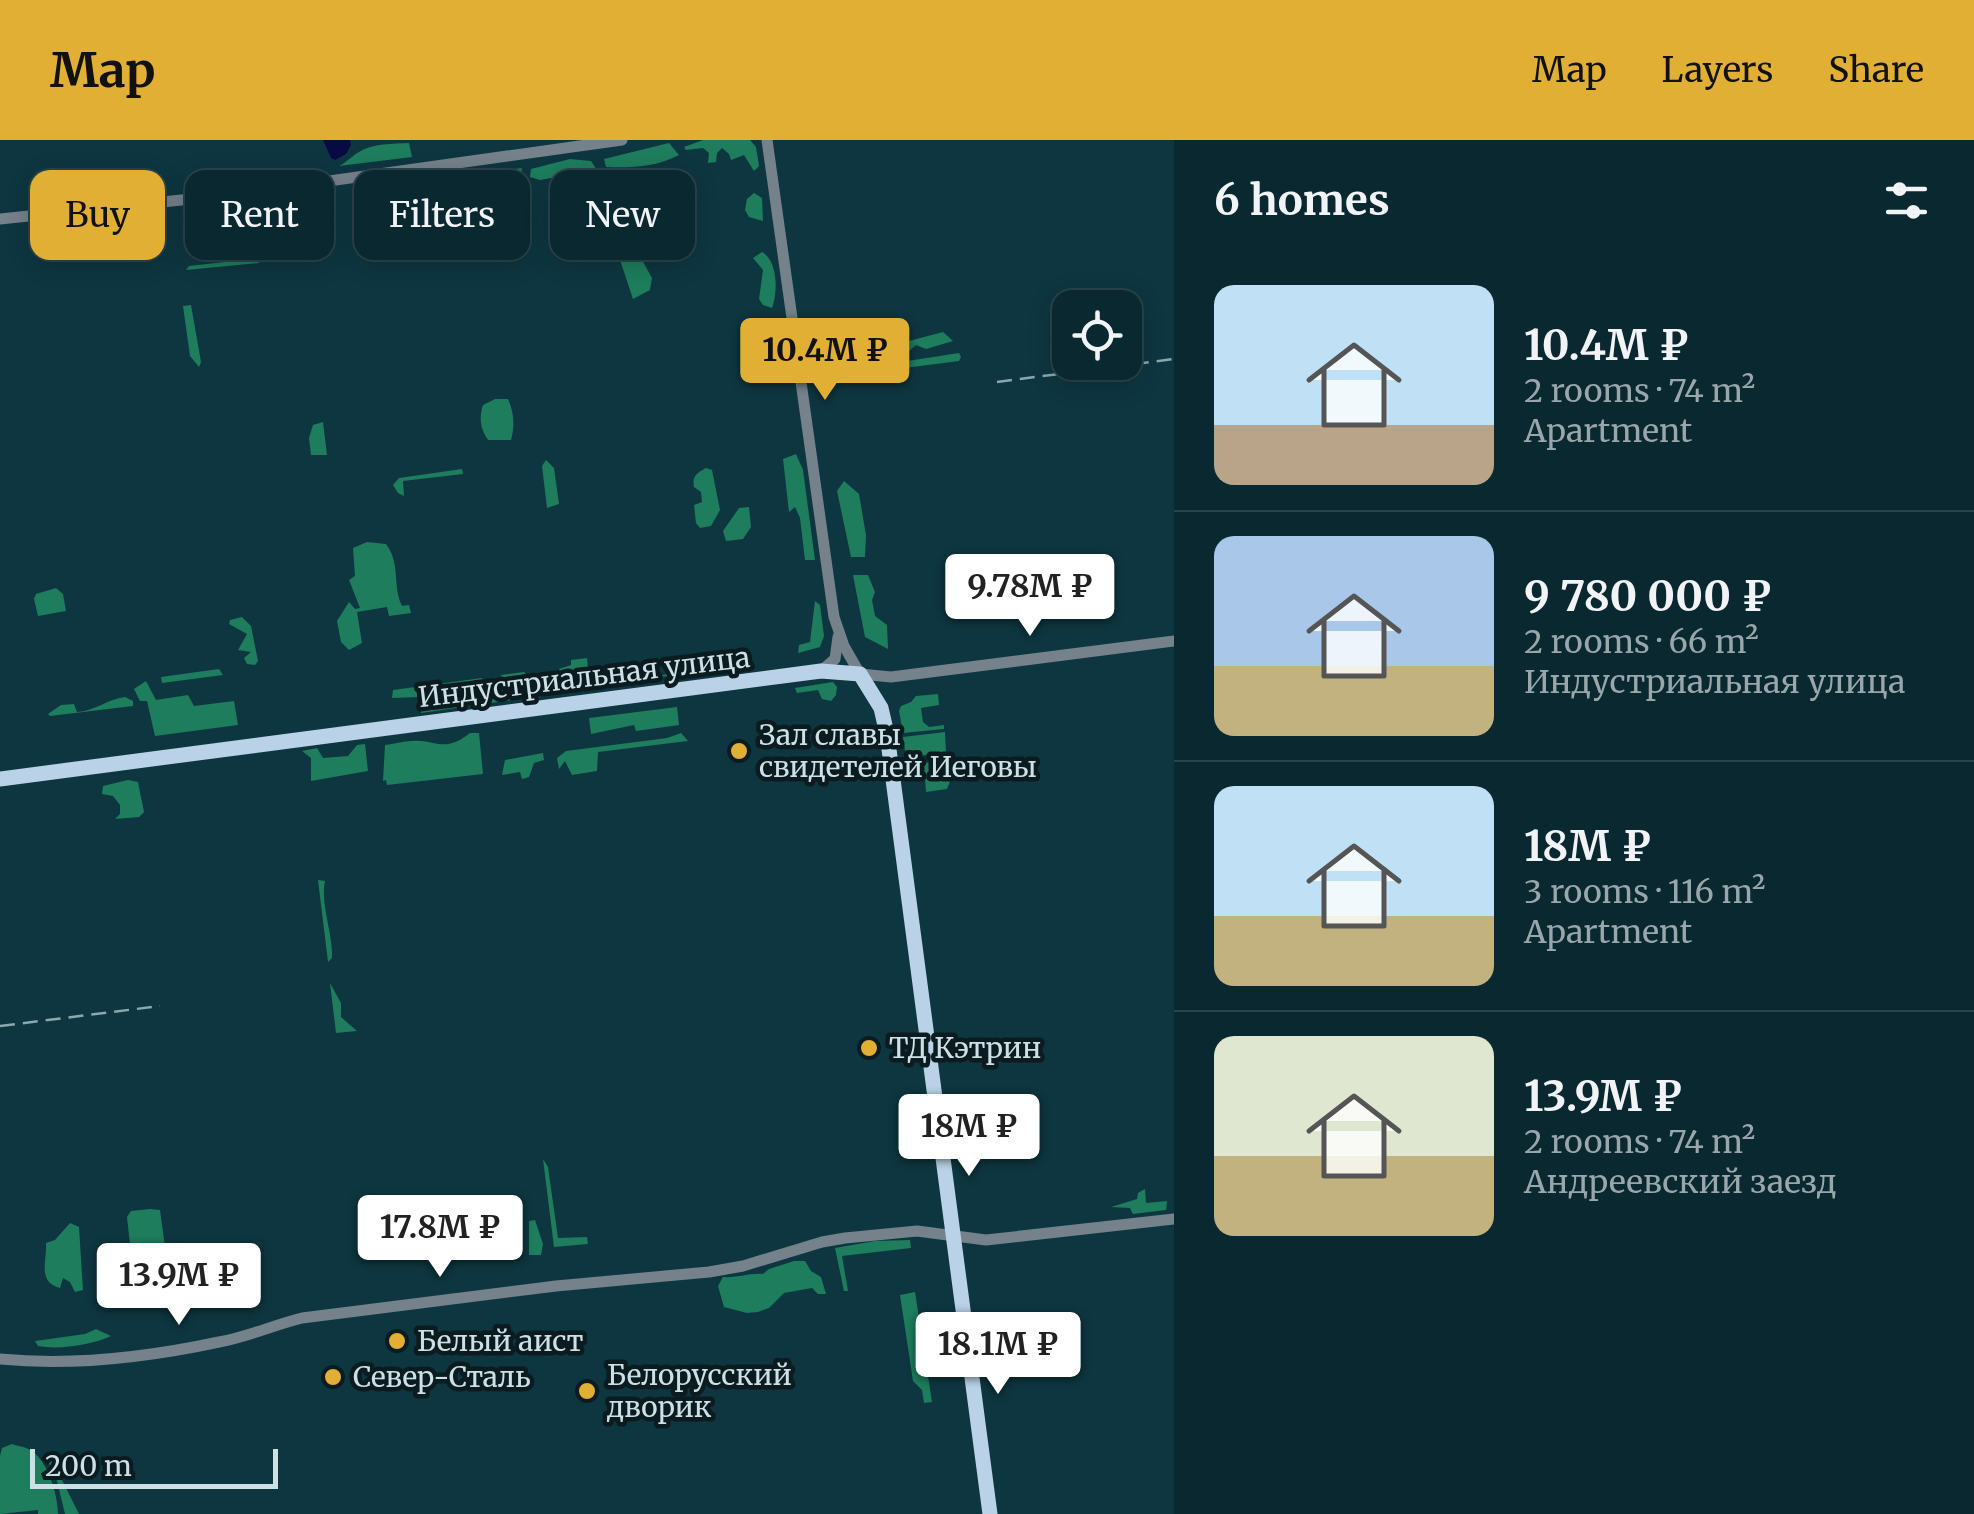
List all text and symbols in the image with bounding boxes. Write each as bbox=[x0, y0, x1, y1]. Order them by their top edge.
text: Map bbox=[50, 40, 155, 100]
text: Map bbox=[1532, 48, 1607, 92]
text: Layers bbox=[1662, 48, 1773, 92]
text: Share bbox=[1828, 48, 1924, 92]
chip: Buy bbox=[30, 170, 165, 260]
chip: Rent bbox=[185, 170, 334, 260]
chip: Filters bbox=[354, 170, 530, 260]
chip: New bbox=[550, 170, 695, 260]
icon: filters bbox=[1879, 173, 1934, 228]
text: 6 homes bbox=[1214, 174, 1390, 226]
map controls bbox=[1052, 290, 1142, 380]
button: locate bbox=[1052, 290, 1142, 380]
pin: 10.4M ₽ bbox=[733, 318, 917, 403]
text: 10.4M ₽ bbox=[1524, 319, 1689, 371]
icon: home bbox=[1294, 325, 1414, 445]
text: 10.4M ₽ bbox=[762, 330, 888, 370]
text: 2 rooms · 74 m² bbox=[1524, 371, 1755, 411]
text: Apartment bbox=[1524, 411, 1692, 451]
pin: 9.78M ₽ bbox=[938, 554, 1122, 639]
text: 9.78M ₽ bbox=[967, 566, 1093, 606]
text: 9 780 000 ₽ bbox=[1524, 570, 1771, 622]
icon: home bbox=[1294, 576, 1414, 696]
text: 2 rooms · 66 m² bbox=[1524, 622, 1759, 662]
street label: Индустриальная улица bbox=[416, 639, 752, 715]
text: Индустриальная улица bbox=[1524, 662, 1905, 702]
place label: Зал славы свидетелей Иеговы bbox=[759, 717, 1037, 785]
marker: Зал славы свидетелей Иеговы bbox=[728, 740, 750, 762]
text: 18M ₽ bbox=[1524, 820, 1651, 872]
icon: home bbox=[1294, 826, 1414, 946]
text: 3 rooms · 116 m² bbox=[1524, 872, 1765, 912]
text: Apartment bbox=[1524, 912, 1692, 952]
place label: ТД Кэтрин bbox=[889, 1030, 1041, 1066]
marker: ТД Кэтрин bbox=[858, 1037, 880, 1059]
text: 13.9M ₽ bbox=[1524, 1070, 1682, 1122]
icon: home bbox=[1294, 1076, 1414, 1196]
pin: 18M ₽ bbox=[899, 1094, 1039, 1179]
text: 18M ₽ bbox=[921, 1106, 1017, 1146]
text: 2 rooms · 74 m² bbox=[1524, 1122, 1755, 1162]
text: Андреевский заезд bbox=[1524, 1162, 1837, 1202]
pin: 17.8M ₽ bbox=[348, 1195, 532, 1280]
text: 17.8M ₽ bbox=[380, 1207, 500, 1247]
pin: 13.9M ₽ bbox=[87, 1243, 271, 1328]
text: 13.9M ₽ bbox=[119, 1255, 239, 1295]
pin: 18.1M ₽ bbox=[906, 1312, 1090, 1397]
place label: Белый аист bbox=[417, 1323, 583, 1359]
text: 18.1M ₽ bbox=[938, 1324, 1058, 1364]
marker: Белый аист bbox=[386, 1330, 408, 1352]
place label: Белорусский дворик bbox=[606, 1357, 792, 1425]
place label: Север-Сталь bbox=[353, 1359, 531, 1395]
marker: Север-Сталь bbox=[322, 1366, 344, 1388]
marker: Белорусский дворик bbox=[576, 1380, 598, 1402]
scale bar bbox=[30, 1444, 278, 1488]
text: 200 m bbox=[45, 1448, 132, 1484]

